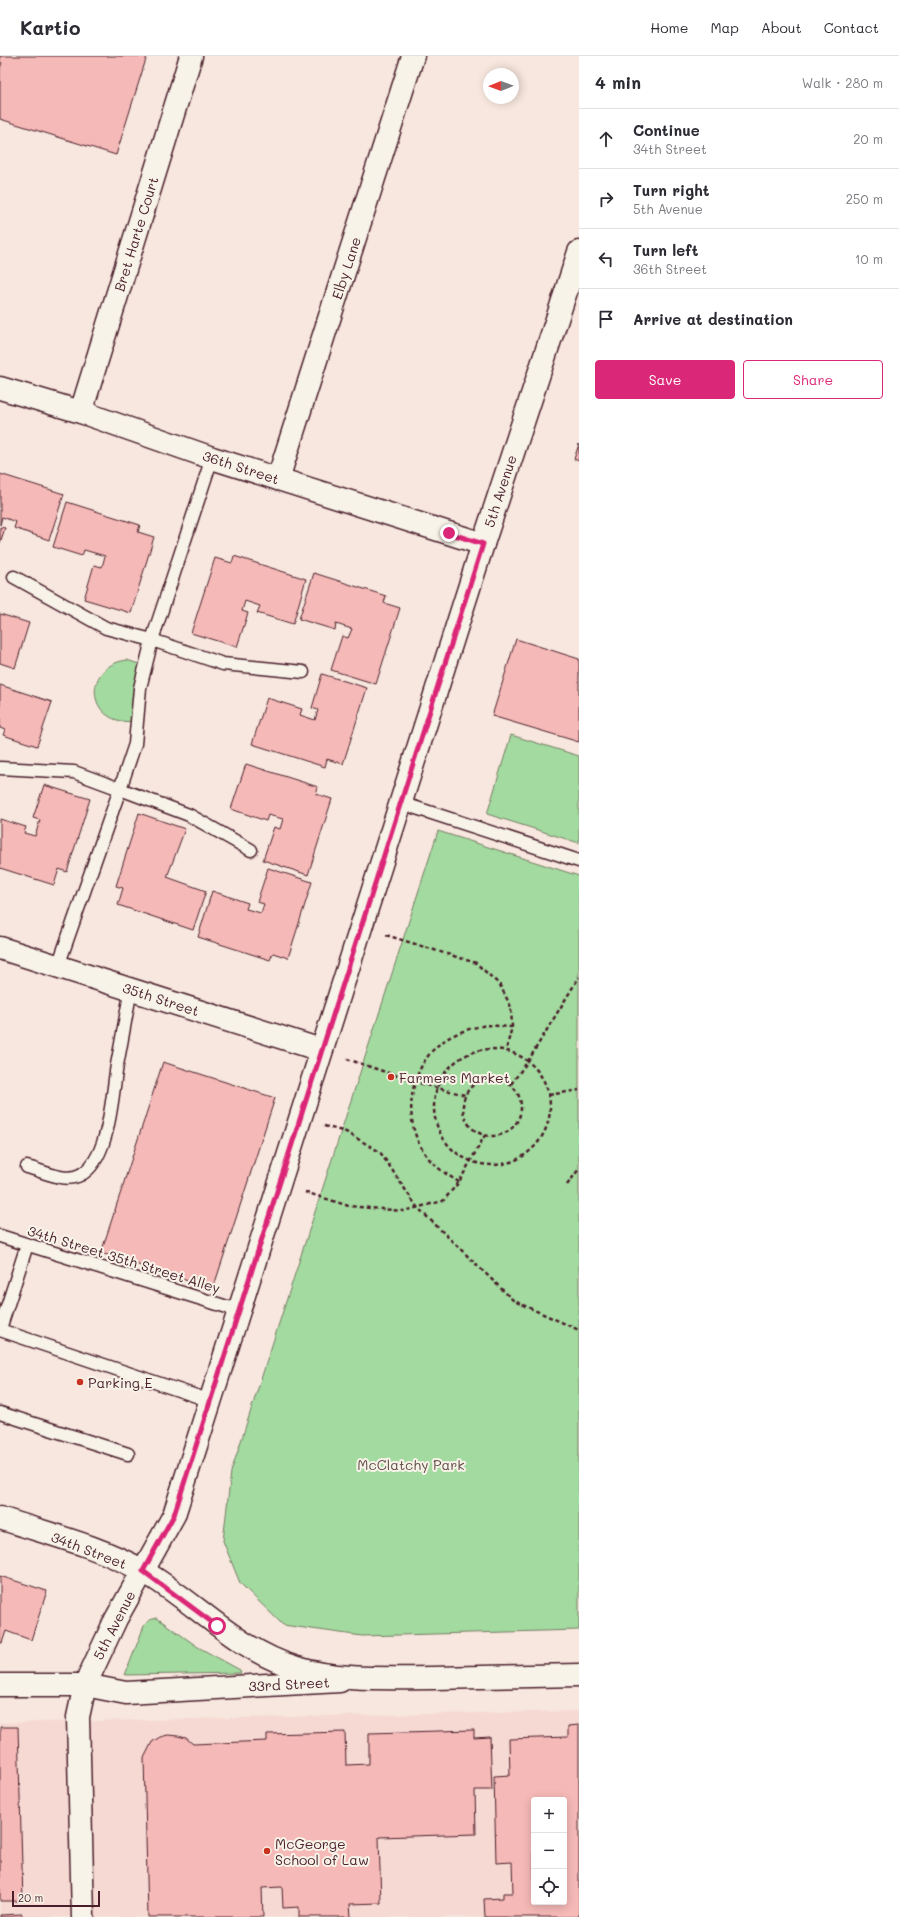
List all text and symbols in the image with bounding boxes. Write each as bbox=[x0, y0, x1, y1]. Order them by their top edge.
text: Kartio bbox=[20, 15, 80, 40]
text: Home bbox=[650, 18, 688, 37]
text: Map bbox=[710, 18, 739, 37]
text: About bbox=[761, 18, 802, 37]
text: Contact bbox=[824, 18, 879, 37]
north arrow bbox=[483, 68, 519, 104]
text: 4 min bbox=[595, 71, 641, 93]
text: Walk · 280 m bbox=[802, 74, 883, 91]
text: Continue bbox=[633, 120, 700, 140]
icon: ahead bbox=[595, 128, 617, 150]
text: 20 m bbox=[853, 130, 883, 147]
text: 34th Street bbox=[633, 140, 707, 157]
street label: Bret Harte Court bbox=[109, 174, 163, 294]
text: Turn right bbox=[633, 180, 710, 200]
icon: right bbox=[595, 188, 617, 210]
text: 250 m bbox=[846, 190, 883, 207]
text: 5th Avenue bbox=[633, 200, 703, 217]
street label: Elby Lane bbox=[327, 234, 365, 302]
text: Turn left bbox=[633, 240, 698, 260]
icon: left bbox=[595, 248, 617, 270]
text: 10 m bbox=[855, 250, 883, 267]
text: 36th Street bbox=[633, 260, 707, 277]
icon: arrive bbox=[595, 308, 617, 330]
text: Arrive at destination bbox=[633, 309, 793, 329]
button: Save bbox=[595, 360, 735, 399]
button: Share bbox=[743, 360, 883, 399]
street label: 36th Street bbox=[200, 446, 282, 488]
street label: 5th Avenue bbox=[479, 452, 521, 530]
route end bbox=[440, 524, 458, 542]
street label: 35th Street bbox=[120, 978, 202, 1020]
place label: Farmers Market bbox=[399, 1068, 510, 1087]
marker: Farmers Market bbox=[386, 1072, 396, 1082]
street label: 34th Street 35th Street Alley bbox=[25, 1221, 223, 1297]
place label: Parking E bbox=[88, 1373, 152, 1392]
marker: Parking E bbox=[75, 1377, 85, 1387]
park label: McClatchy Park bbox=[357, 1455, 465, 1474]
street label: 34th Street bbox=[48, 1527, 130, 1573]
street label: 5th Avenue bbox=[88, 1587, 140, 1663]
route start bbox=[208, 1617, 226, 1635]
street label: 33rd Street bbox=[248, 1672, 330, 1696]
map controls bbox=[531, 1797, 567, 1905]
button: + bbox=[531, 1797, 567, 1833]
button: − bbox=[531, 1833, 567, 1869]
place label: McGeorge School of Law bbox=[275, 1834, 369, 1869]
marker: McGeorge School of Law bbox=[262, 1846, 272, 1856]
button: locate bbox=[531, 1869, 567, 1905]
scale bar bbox=[12, 1889, 100, 1908]
text: 20 m bbox=[18, 1890, 43, 1905]

